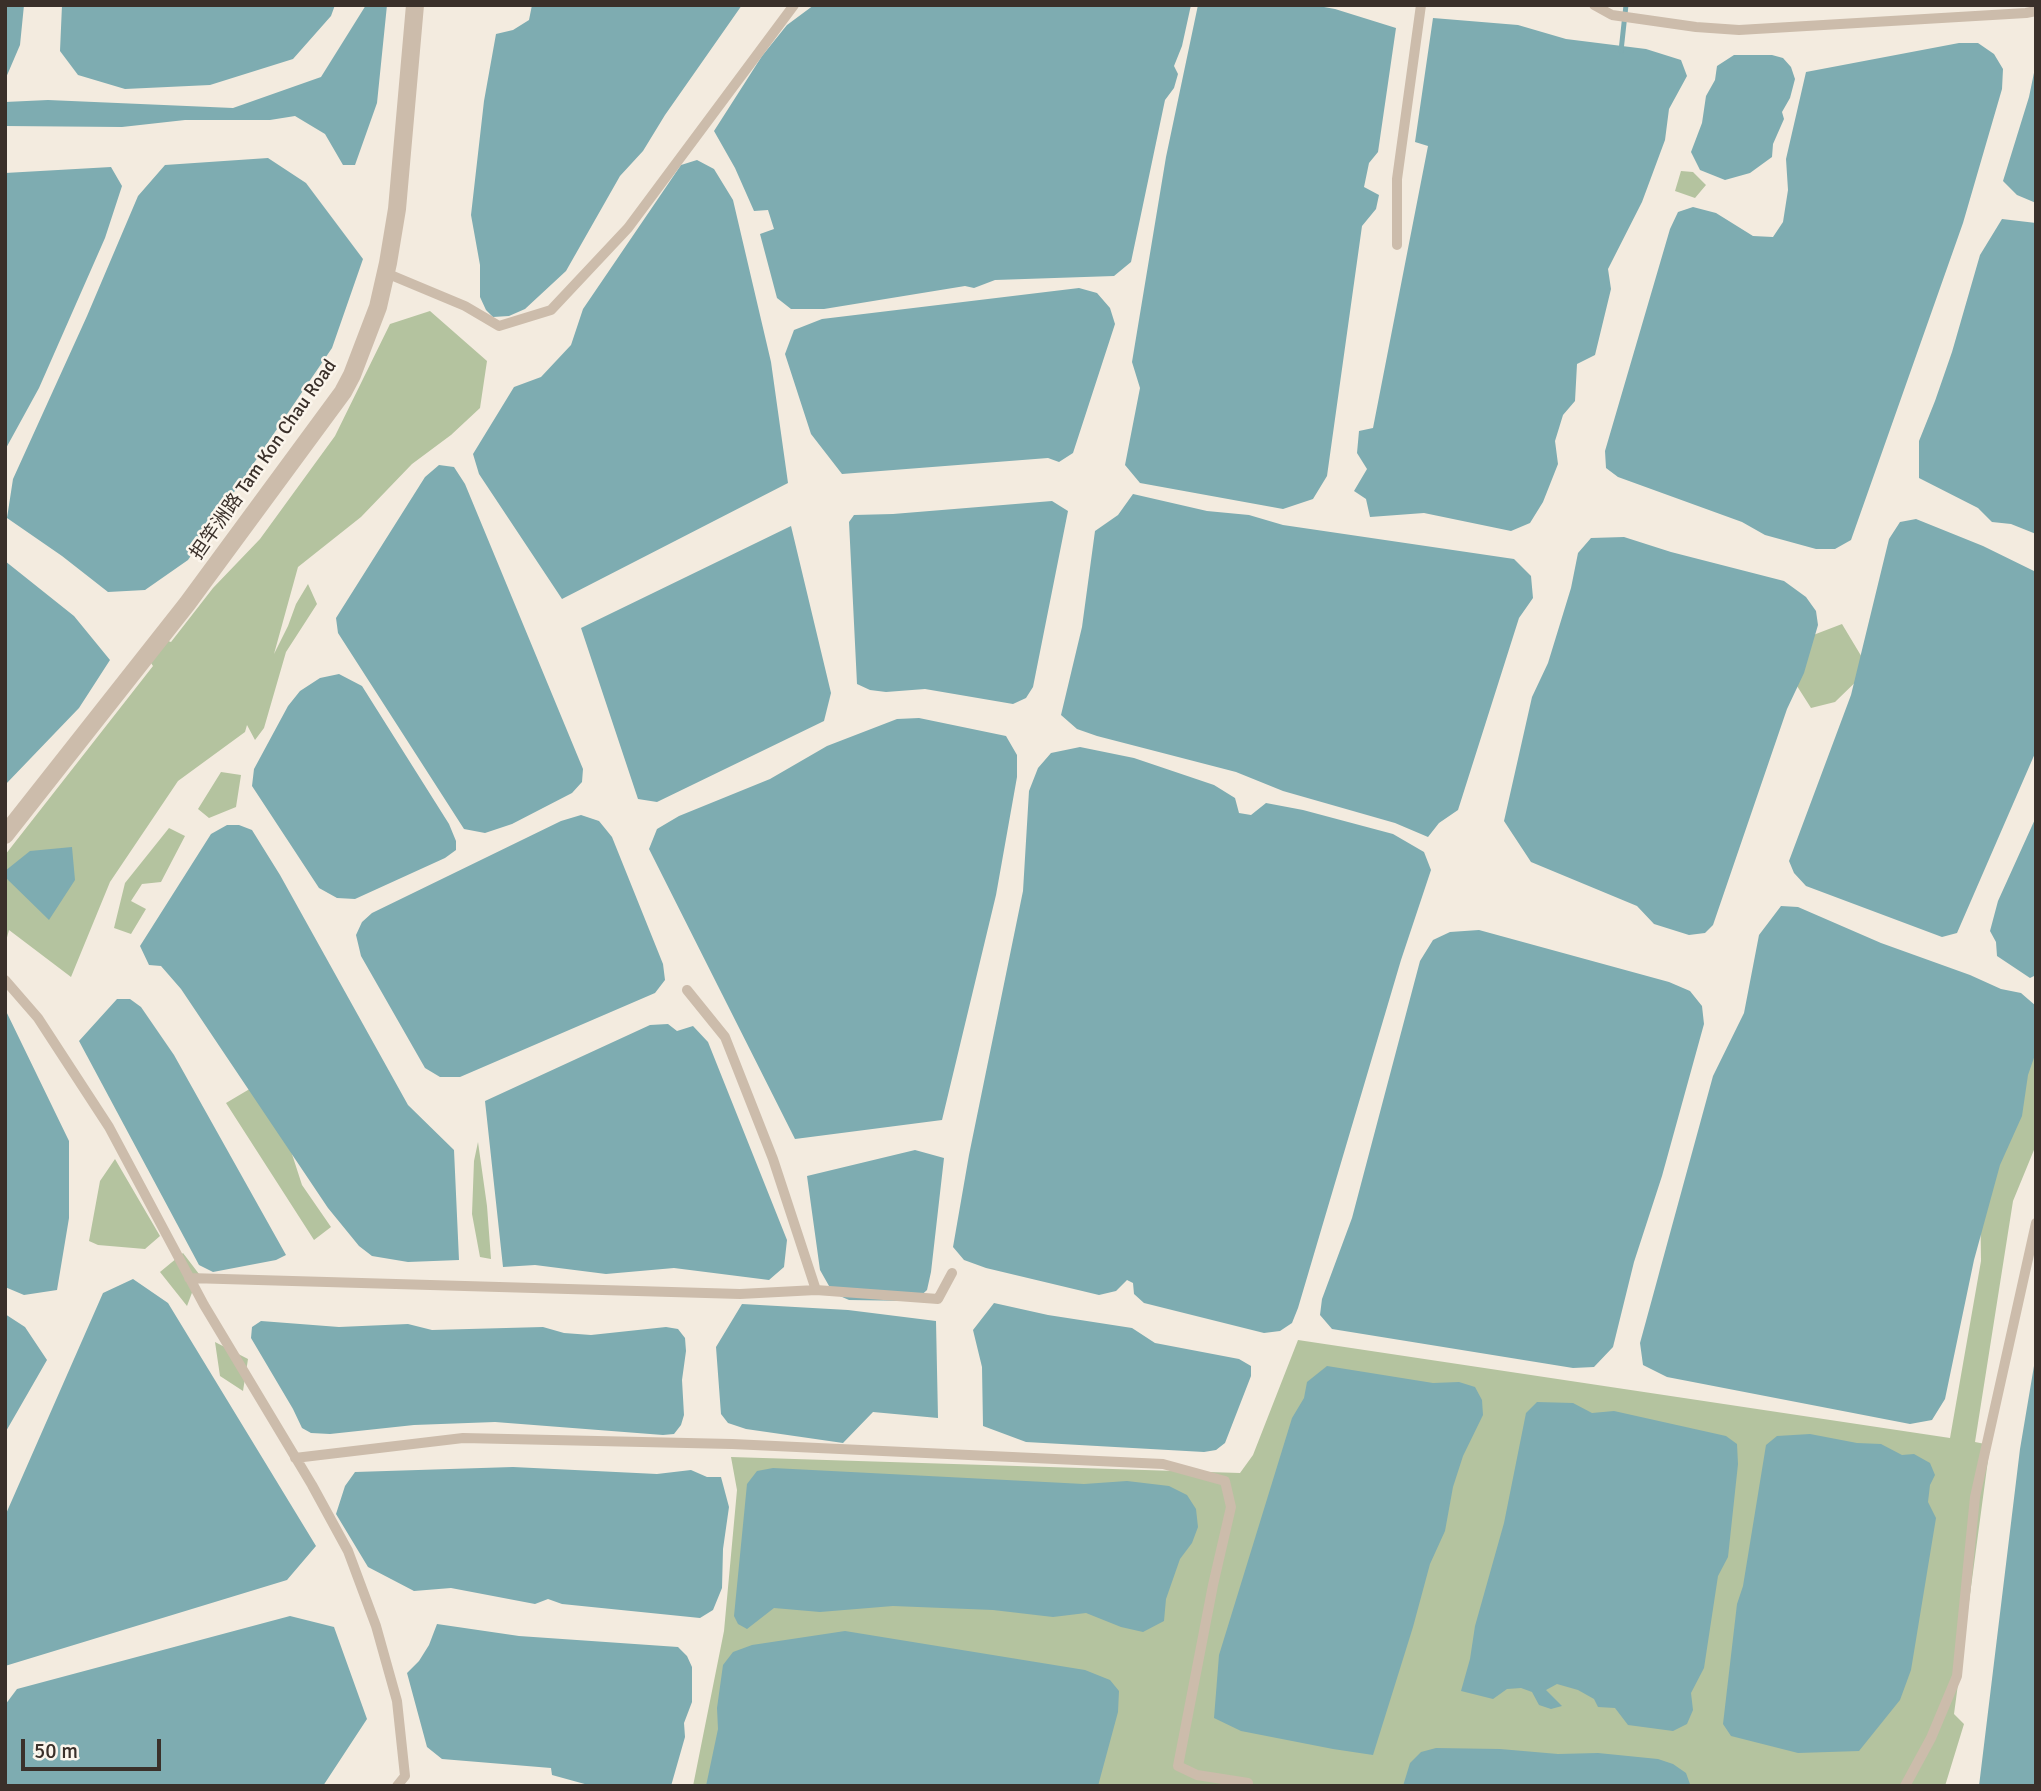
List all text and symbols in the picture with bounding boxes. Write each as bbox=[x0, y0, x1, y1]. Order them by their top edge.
street label: 担竿洲路 Tam Kon Chau Road bbox=[186, 355, 342, 565]
scale bar bbox=[24, 1724, 164, 1768]
text: 50 m bbox=[34, 1738, 78, 1764]

